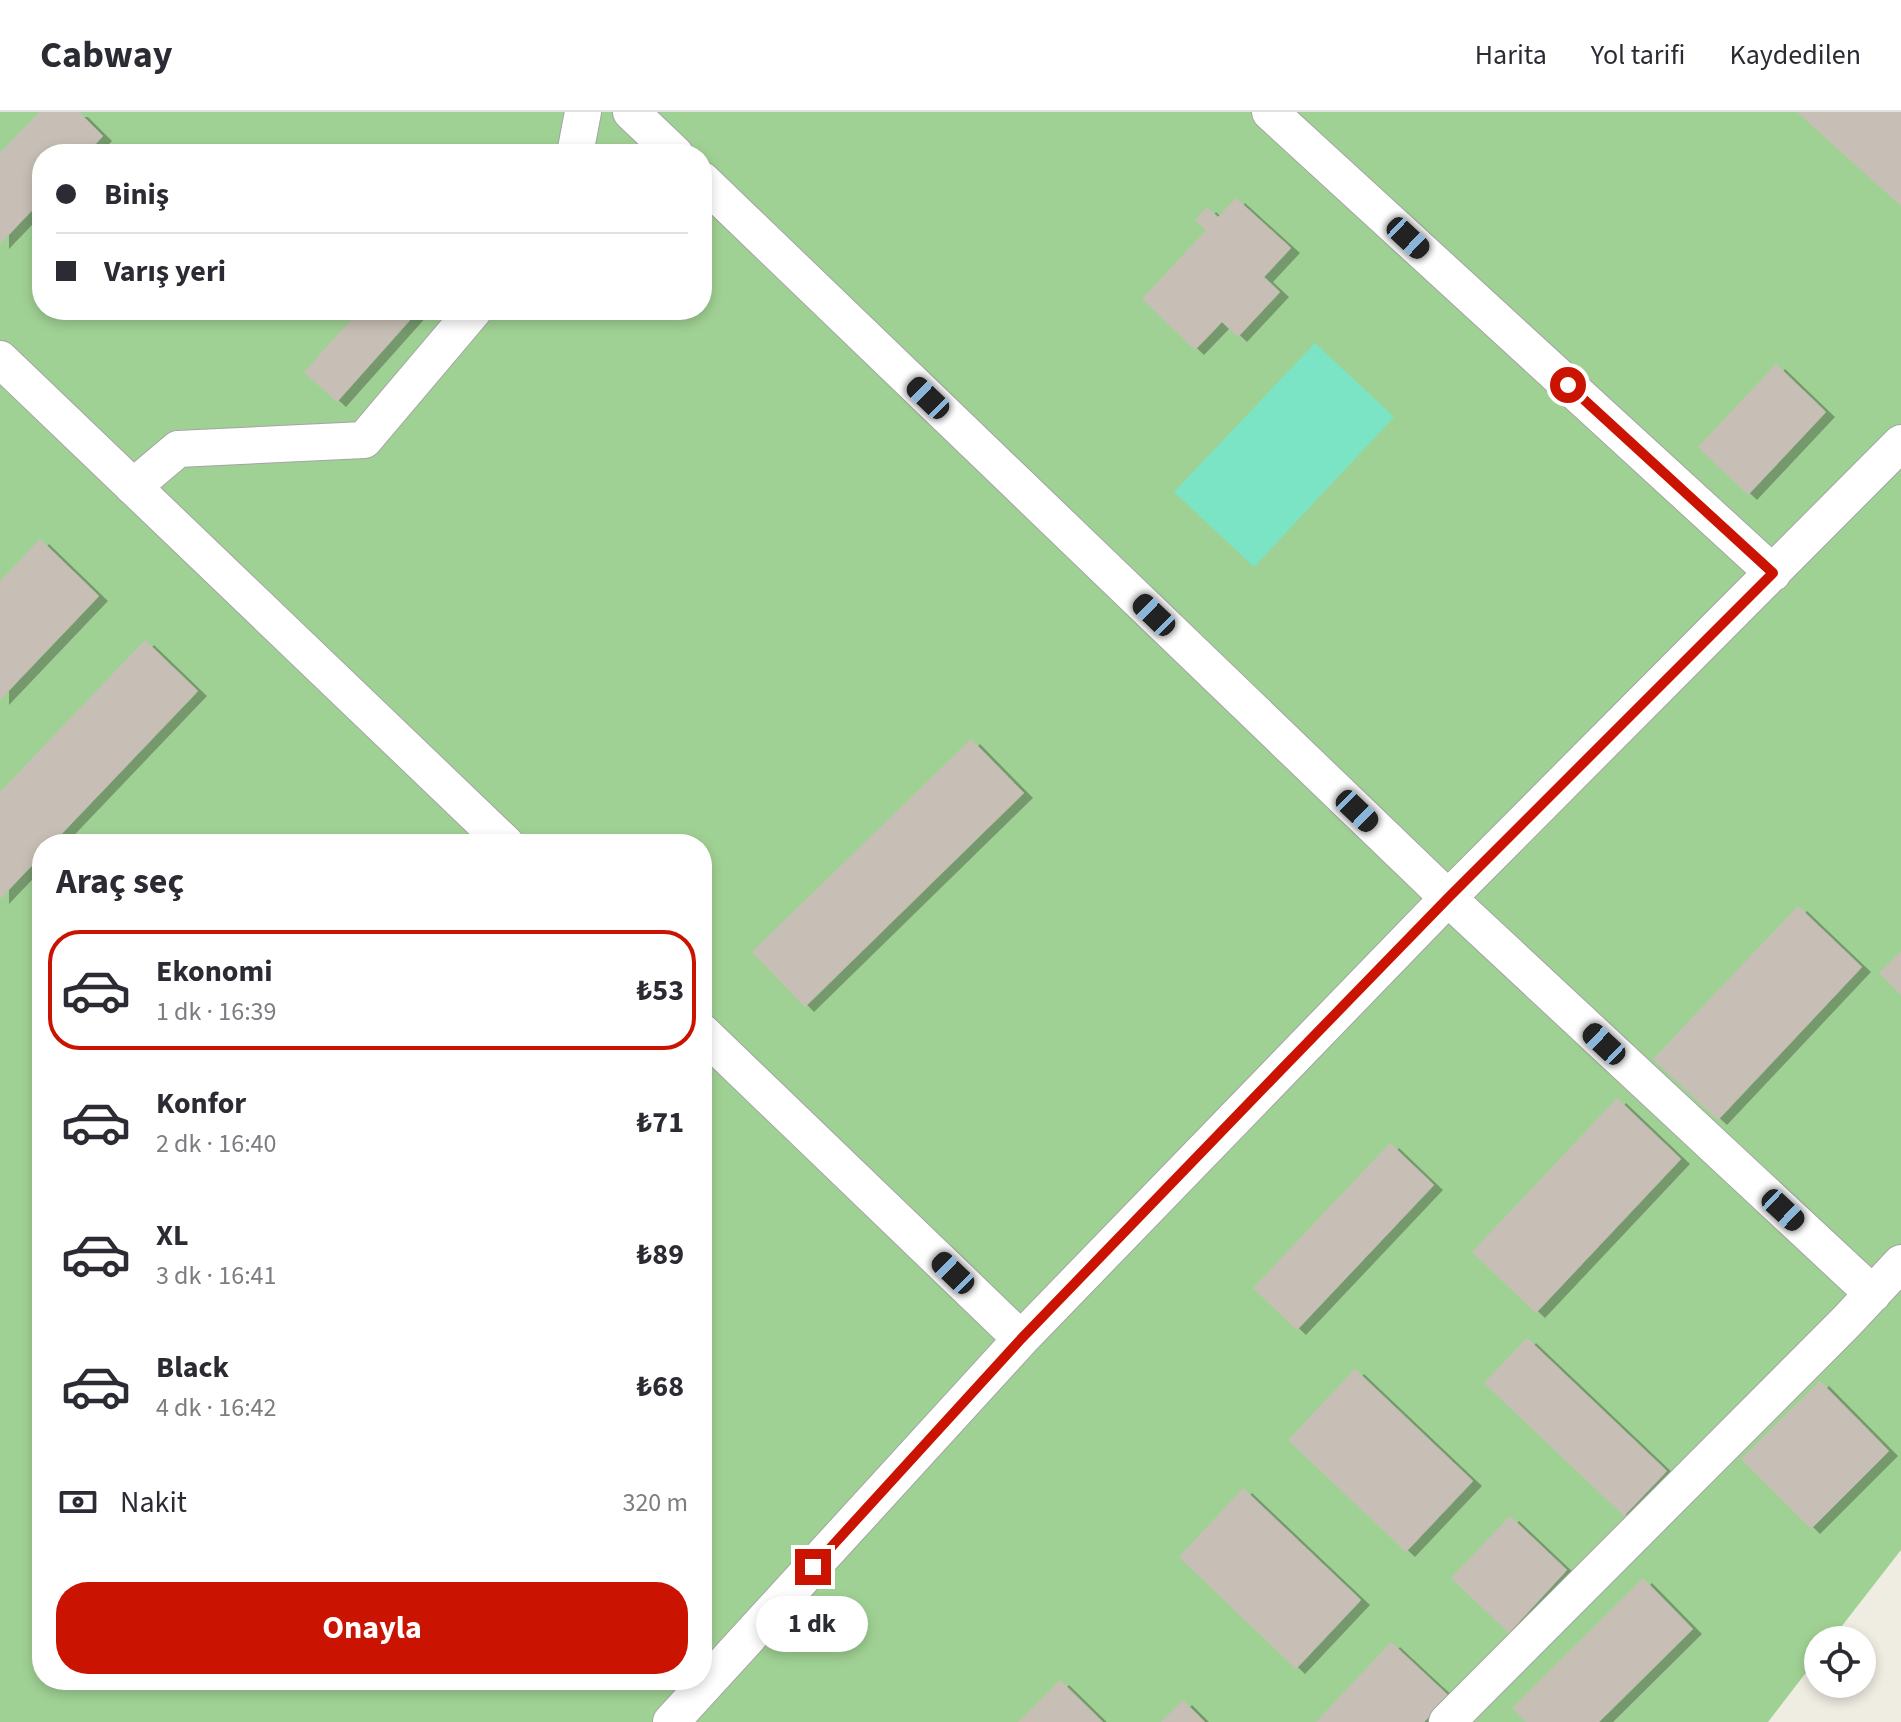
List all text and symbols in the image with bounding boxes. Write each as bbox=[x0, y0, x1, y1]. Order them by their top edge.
text: Cabway bbox=[40, 28, 173, 82]
text: Harita bbox=[1475, 35, 1547, 75]
text: Yol tarifi bbox=[1591, 35, 1686, 75]
text: Kaydedilen bbox=[1730, 35, 1861, 75]
text: Biniş bbox=[104, 173, 169, 216]
car bbox=[1382, 213, 1434, 263]
text: Varış yeri bbox=[104, 250, 226, 293]
route start bbox=[1550, 367, 1586, 403]
car bbox=[902, 373, 954, 423]
car bbox=[1128, 590, 1180, 640]
car bbox=[1331, 786, 1383, 836]
text: Araç seç bbox=[56, 856, 184, 907]
text: Ekonomi bbox=[156, 950, 273, 993]
icon: car bbox=[60, 954, 132, 1026]
text: ₺53 bbox=[636, 969, 684, 1012]
text: 1 dk · 16:39 bbox=[156, 993, 276, 1030]
car bbox=[1578, 1019, 1630, 1069]
text: Konfor bbox=[156, 1082, 246, 1125]
icon: car bbox=[60, 1086, 132, 1158]
text: ₺71 bbox=[636, 1101, 684, 1144]
text: 2 dk · 16:40 bbox=[156, 1125, 276, 1162]
car bbox=[1757, 1185, 1809, 1235]
text: XL bbox=[156, 1214, 189, 1257]
icon: car bbox=[60, 1218, 132, 1290]
text: ₺89 bbox=[636, 1233, 684, 1276]
car bbox=[927, 1248, 979, 1298]
text: 3 dk · 16:41 bbox=[156, 1257, 276, 1294]
text: Black bbox=[156, 1346, 229, 1389]
icon: car bbox=[60, 1350, 132, 1422]
text: ₺68 bbox=[636, 1365, 684, 1408]
text: 4 dk · 16:42 bbox=[156, 1389, 276, 1426]
icon: cash bbox=[56, 1480, 100, 1524]
text: Nakit bbox=[120, 1481, 187, 1524]
text: 320 m bbox=[622, 1484, 688, 1521]
route end bbox=[795, 1549, 831, 1585]
button: Onayla bbox=[56, 1582, 688, 1674]
callout: 1 dk bbox=[757, 1595, 869, 1651]
text: 1 dk bbox=[788, 1605, 836, 1642]
map controls bbox=[1804, 1626, 1876, 1698]
button: locate bbox=[1804, 1626, 1876, 1698]

